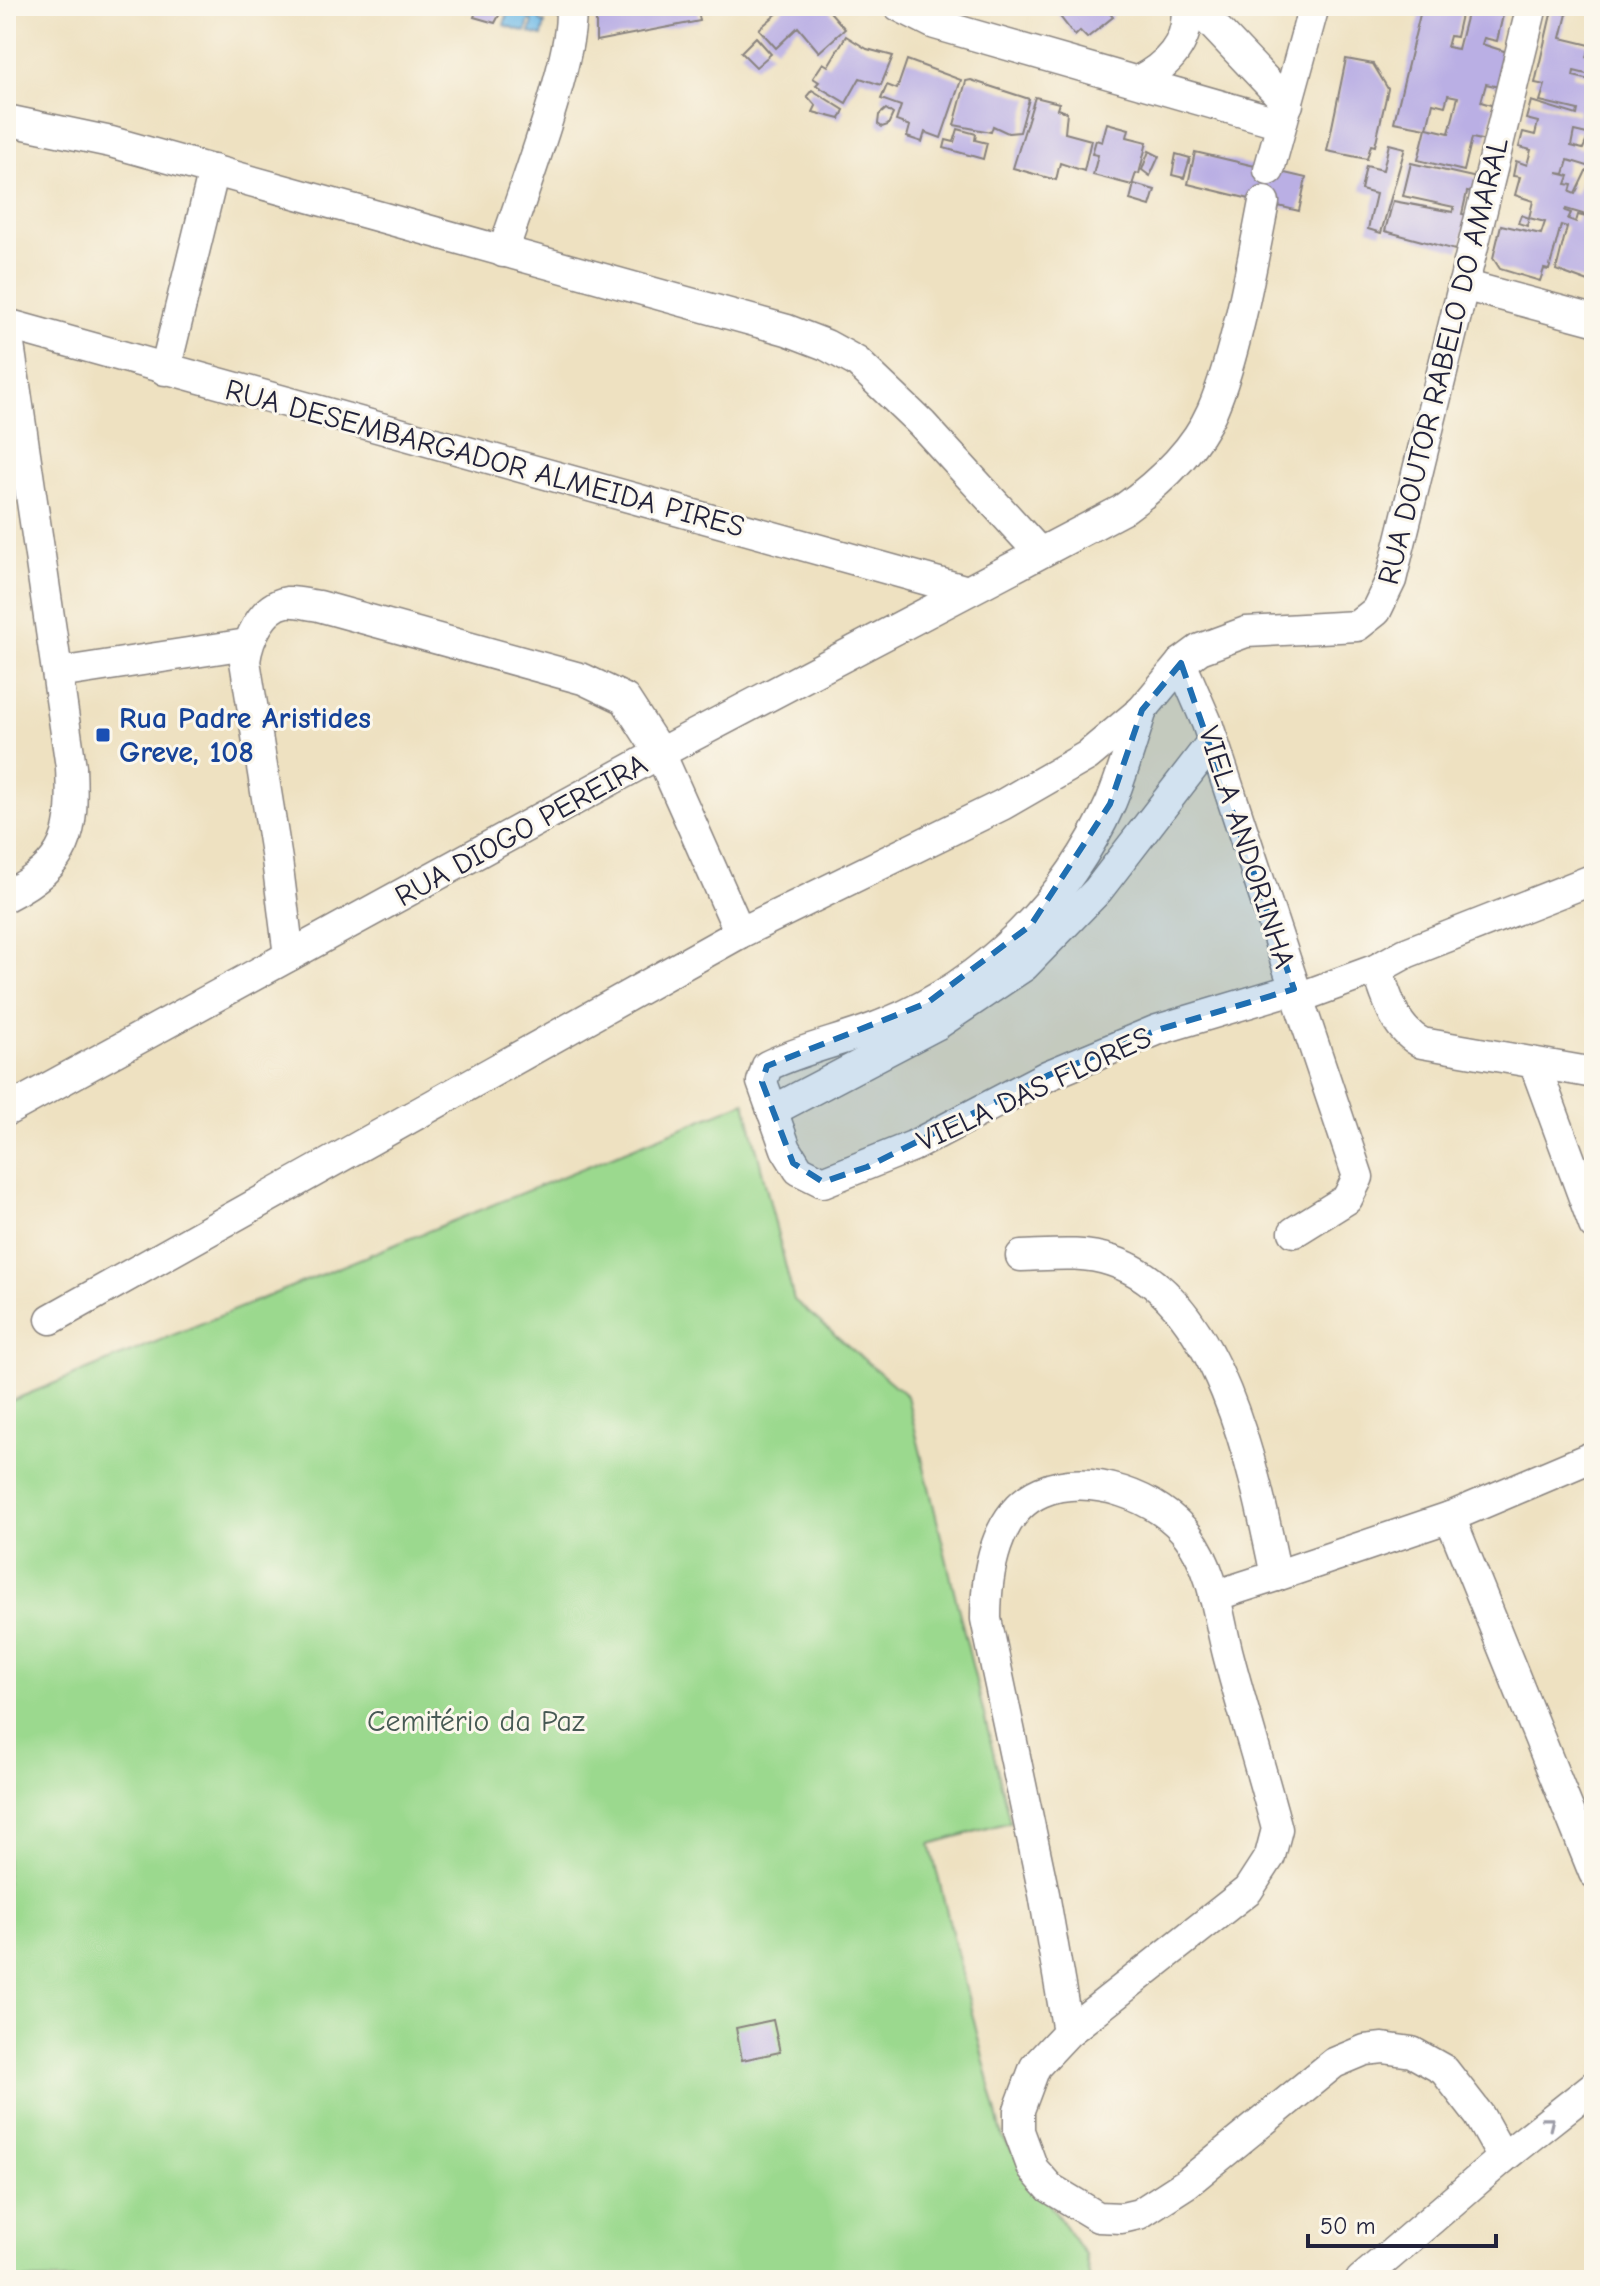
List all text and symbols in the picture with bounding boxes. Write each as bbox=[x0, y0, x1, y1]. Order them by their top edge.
street label: RUA DOUTOR RABELO DO AMARAL bbox=[1371, 134, 1516, 588]
street label: RUA DESEMBARGADOR ALMEIDA PIRES bbox=[221, 372, 748, 545]
place label: Rua Padre Aristides Greve, 108 bbox=[119, 701, 371, 770]
street label: VIELA ANDORINHA bbox=[1191, 722, 1302, 972]
marker: Rua Padre Aristides Greve, 108 bbox=[94, 726, 112, 744]
street label: RUA DIOGO PEREIRA bbox=[389, 747, 653, 914]
street label: VIELA DAS FLORES bbox=[912, 1020, 1157, 1159]
park label: Cemitério da Paz bbox=[367, 1704, 585, 1739]
one-way arrow bbox=[1540, 2117, 1555, 2131]
scale bar bbox=[1308, 2198, 1496, 2248]
text: 50 m bbox=[1320, 2212, 1376, 2240]

